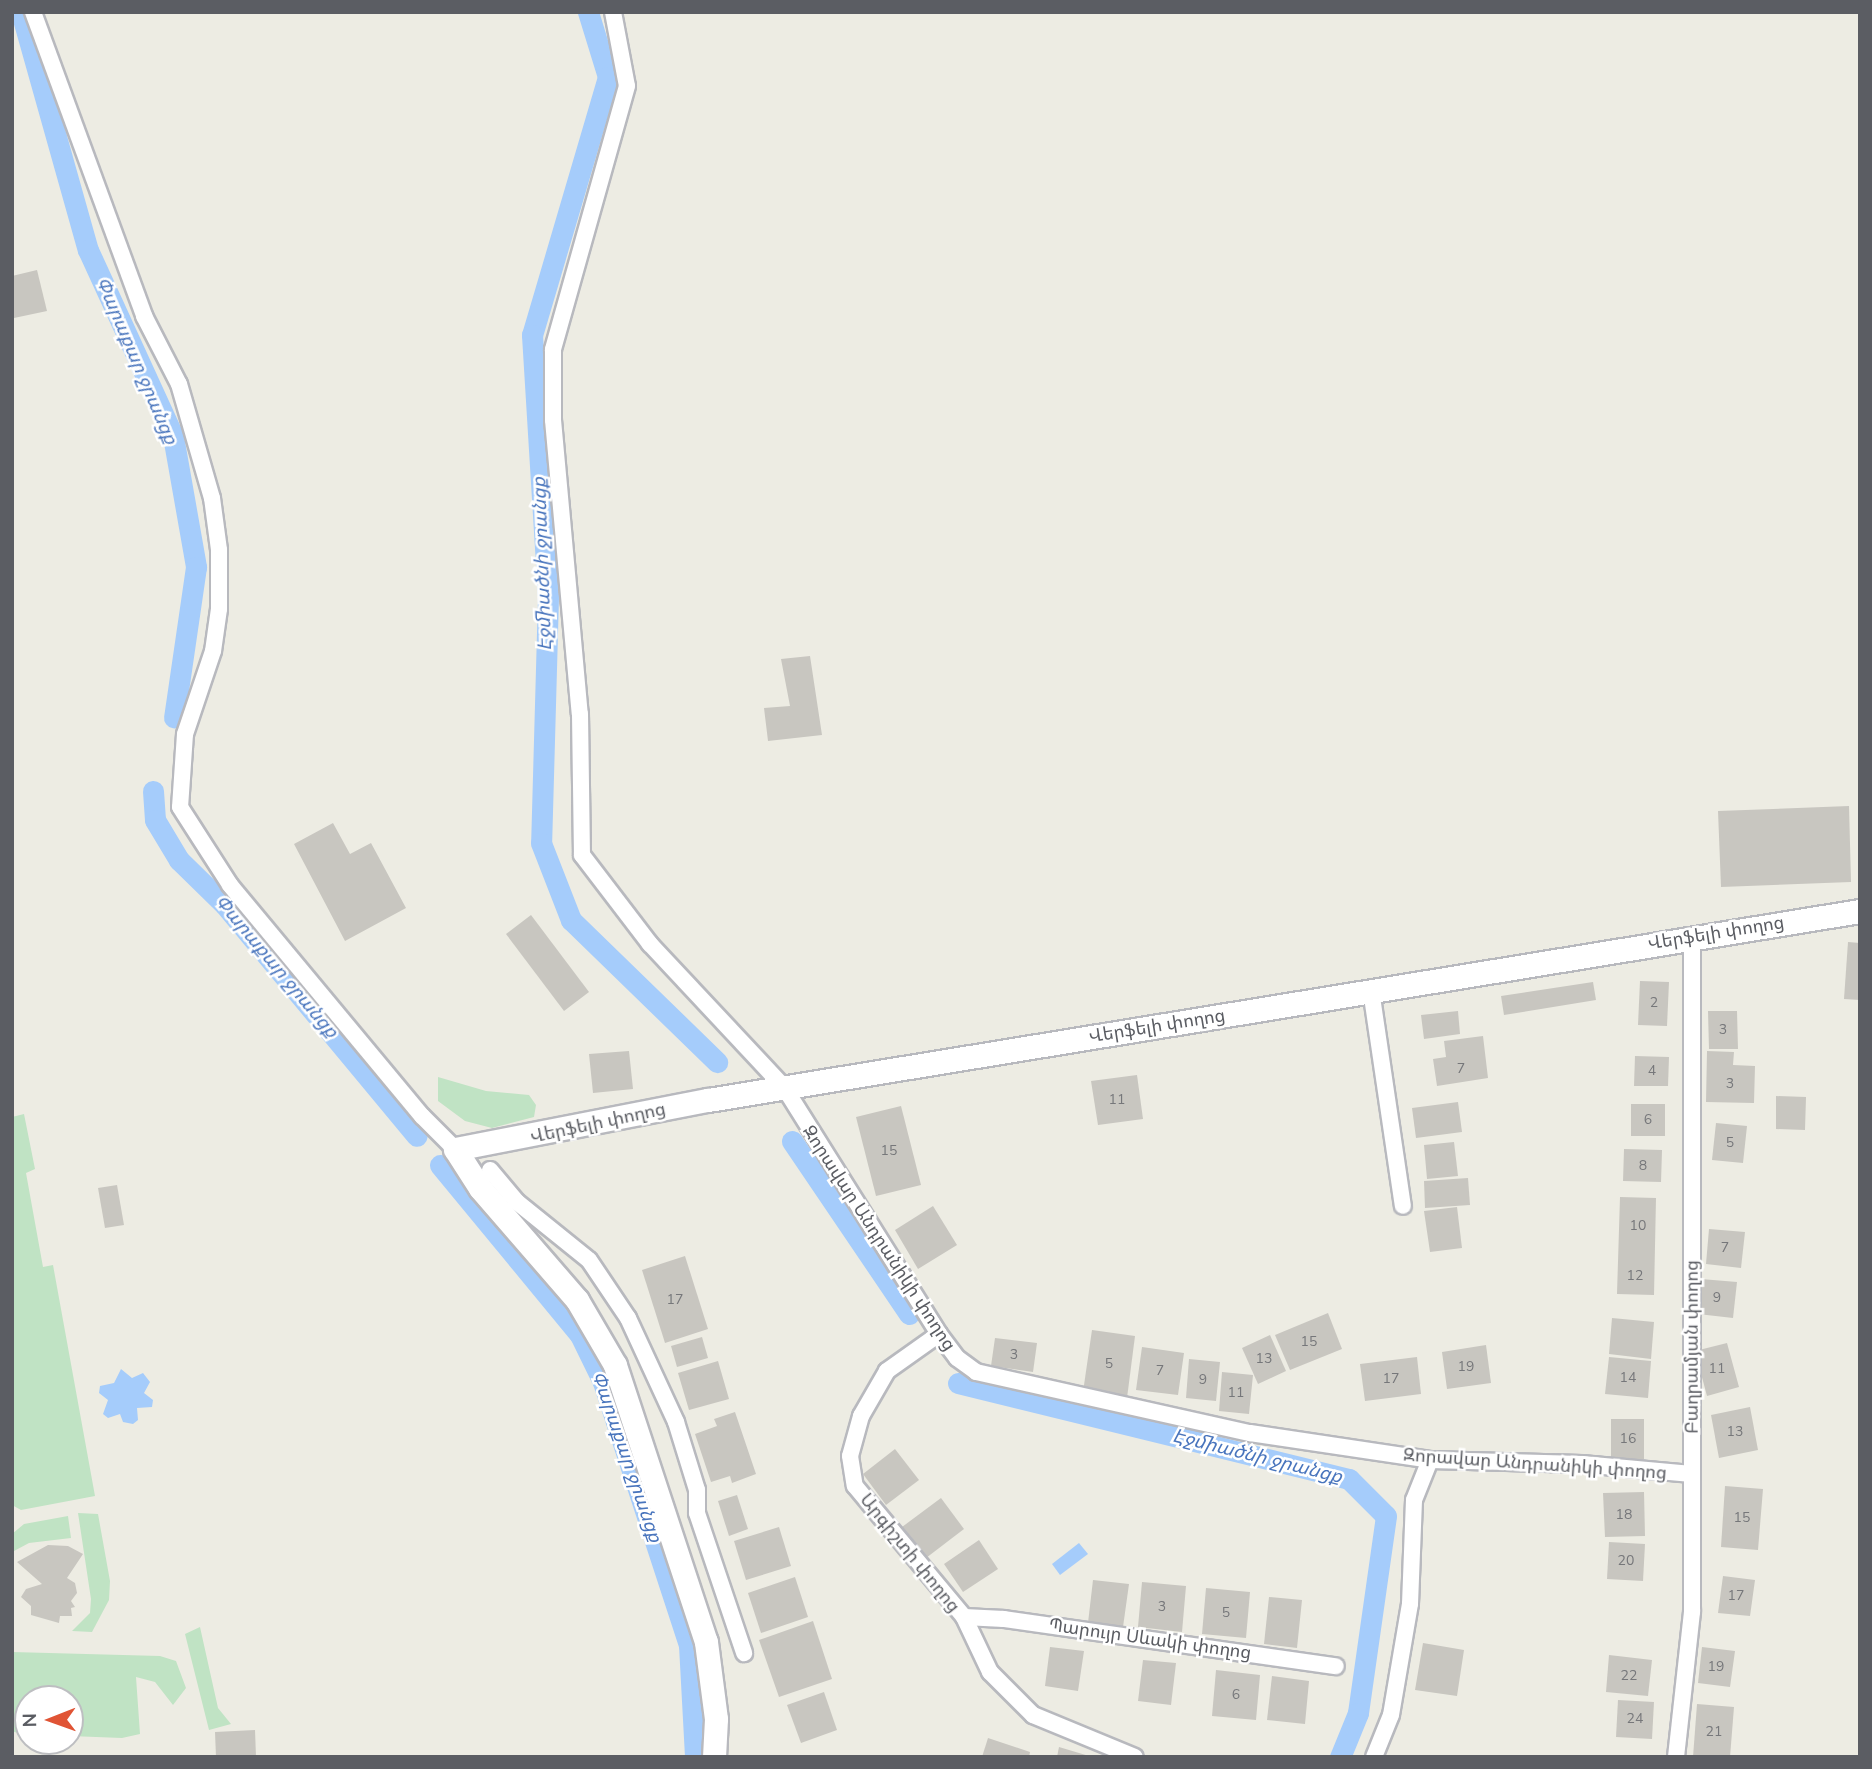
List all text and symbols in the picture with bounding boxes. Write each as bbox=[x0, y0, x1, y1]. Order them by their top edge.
water label: Փարաքար ջրանցք bbox=[90, 274, 182, 448]
water label: Էջմիածնի ջրանցք bbox=[529, 477, 557, 651]
water label: Փարաքար ջրանցք bbox=[210, 891, 342, 1043]
street label: Վերֆելի փողոց bbox=[1646, 912, 1786, 954]
house number: 2 bbox=[1650, 995, 1658, 1011]
street label: Վերֆելի փողոց bbox=[1087, 1005, 1227, 1047]
house number: 3 bbox=[1719, 1022, 1727, 1038]
house number: 7 bbox=[1457, 1061, 1465, 1077]
house number: 4 bbox=[1648, 1063, 1656, 1079]
house number: 3 bbox=[1726, 1076, 1734, 1092]
house number: 11 bbox=[1109, 1092, 1125, 1108]
street label: Վերֆելի փողոց bbox=[528, 1098, 668, 1148]
house number: 6 bbox=[1644, 1112, 1652, 1128]
street label: Զորավար Անդրանիկի փողոց bbox=[798, 1121, 960, 1355]
house number: 5 bbox=[1726, 1135, 1734, 1151]
house number: 15 bbox=[881, 1143, 897, 1159]
house number: 8 bbox=[1639, 1158, 1647, 1174]
house number: 10 bbox=[1630, 1218, 1646, 1234]
house number: 7 bbox=[1721, 1240, 1729, 1256]
street label: Բաղրամյան փողոց bbox=[1681, 1260, 1703, 1434]
house number: 12 bbox=[1627, 1268, 1643, 1284]
house number: 9 bbox=[1713, 1290, 1721, 1306]
house number: 17 bbox=[667, 1292, 683, 1308]
house number: 15 bbox=[1301, 1334, 1317, 1350]
house number: 3 bbox=[1010, 1347, 1018, 1363]
house number: 13 bbox=[1256, 1351, 1272, 1367]
house number: 5 bbox=[1105, 1356, 1113, 1372]
house number: 19 bbox=[1458, 1359, 1474, 1375]
house number: 11 bbox=[1709, 1361, 1725, 1377]
house number: 7 bbox=[1156, 1363, 1164, 1379]
water label: Փարաքար ջրանցք bbox=[586, 1369, 666, 1545]
house number: 14 bbox=[1620, 1370, 1636, 1386]
house number: 17 bbox=[1383, 1371, 1399, 1387]
house number: 9 bbox=[1199, 1372, 1207, 1388]
house number: 11 bbox=[1228, 1385, 1244, 1401]
house number: 13 bbox=[1727, 1424, 1743, 1440]
water label: Էջմիածնի ջրանցք bbox=[1170, 1425, 1344, 1489]
house number: 16 bbox=[1620, 1431, 1636, 1447]
street label: Զորավար Անդրանիկի փողոց bbox=[1402, 1444, 1668, 1484]
street label: Արգիշտի փողոց bbox=[855, 1489, 965, 1617]
house number: 18 bbox=[1616, 1507, 1632, 1523]
house number: 15 bbox=[1734, 1510, 1750, 1526]
house number: 20 bbox=[1618, 1553, 1634, 1569]
house number: 17 bbox=[1728, 1588, 1744, 1604]
house number: 3 bbox=[1158, 1599, 1166, 1615]
house number: 5 bbox=[1222, 1605, 1230, 1621]
street label: Պարույր Սևակի փողոց bbox=[1047, 1614, 1253, 1664]
house number: 19 bbox=[1708, 1659, 1724, 1675]
house number: 22 bbox=[1621, 1668, 1637, 1684]
north arrow bbox=[14, 1685, 84, 1755]
house number: 6 bbox=[1232, 1687, 1240, 1703]
house number: 24 bbox=[1627, 1711, 1643, 1727]
text: N bbox=[17, 1713, 43, 1728]
house number: 21 bbox=[1706, 1724, 1722, 1740]

